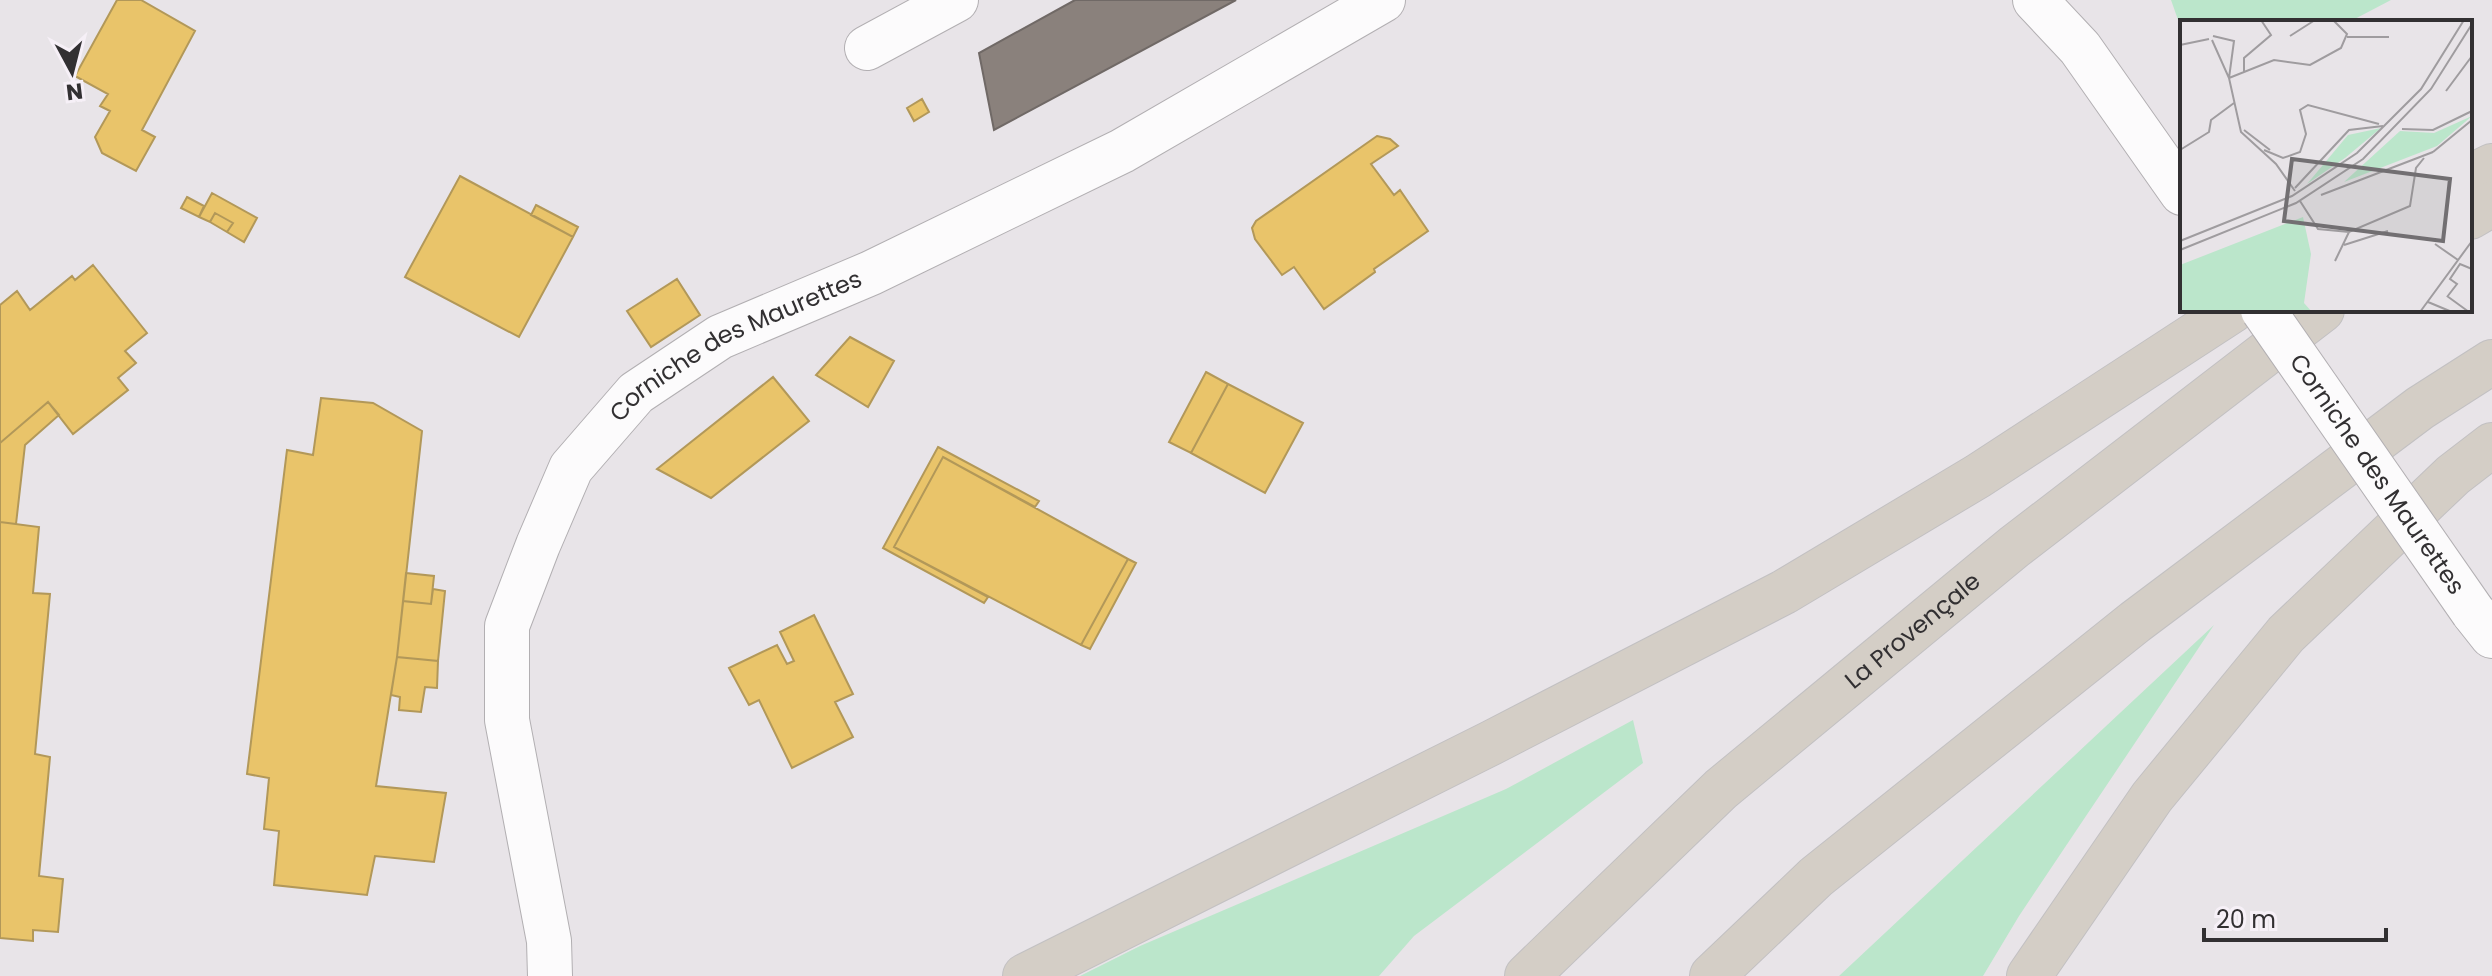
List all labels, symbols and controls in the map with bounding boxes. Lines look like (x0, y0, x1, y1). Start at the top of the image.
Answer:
inset map (2180, 20, 2472, 312)
north arrow (32, 32, 112, 112)
text: N (64, 75, 84, 108)
street label: Corniche des Maurettes (602, 262, 867, 428)
street label: Corniche des Maurettes (2282, 347, 2473, 601)
street label: La Provençale (1838, 565, 1987, 696)
scale bar (2204, 892, 2386, 942)
text: 20 m (2216, 903, 2276, 936)

